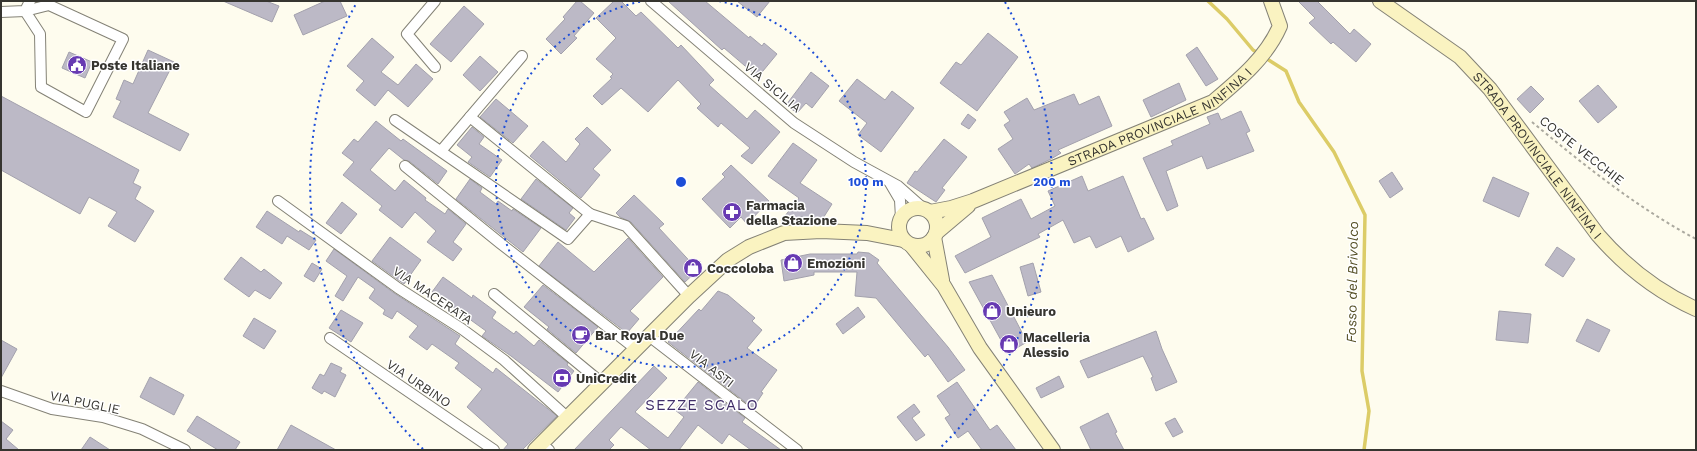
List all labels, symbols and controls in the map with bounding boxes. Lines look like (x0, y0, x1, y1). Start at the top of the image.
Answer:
public building icon: Poste Italiane (66, 54, 88, 76)
place label: Poste Italiane (91, 58, 180, 73)
street label: VIA SICILIA (741, 59, 805, 116)
street label: STRADA PROVINCIALE NINFINA I (1066, 65, 1255, 169)
street label: STRADA PROVINCIALE NINFINA I (1470, 69, 1605, 242)
street label: COSTE VECCHIE (1537, 113, 1627, 188)
centre of rings (674, 175, 688, 189)
text: 100 m (848, 175, 884, 189)
text: 200 m (1033, 175, 1071, 189)
place label: Farmacia della Stazione (746, 198, 837, 228)
pharmacy icon: Farmacia della Stazione (721, 201, 743, 223)
water label: Fosso del Brivolco (1343, 221, 1361, 343)
shop icon: Emozioni (782, 252, 804, 274)
place label: Emozioni (807, 256, 866, 271)
shop icon: Coccoloba (682, 257, 704, 279)
place label: Coccoloba (707, 261, 774, 276)
street label: VIA MACERATA (390, 263, 476, 328)
shop icon: Unieuro (981, 300, 1003, 322)
place label: Unieuro (1006, 304, 1056, 319)
cafe icon: Bar Royal Due (570, 324, 592, 346)
place label: Bar Royal Due (595, 328, 685, 343)
place label: Macelleria Alessio (1023, 330, 1091, 360)
shop icon: Macelleria Alessio (998, 333, 1020, 355)
street label: VIA ASTI (686, 346, 737, 390)
street label: VIA URBINO (384, 356, 454, 410)
bank icon: UniCredit (551, 367, 573, 389)
place label: UniCredit (576, 371, 637, 386)
street label: VIA PUGLIE (48, 388, 121, 417)
district label: SEZZE SCALO (645, 396, 759, 414)

